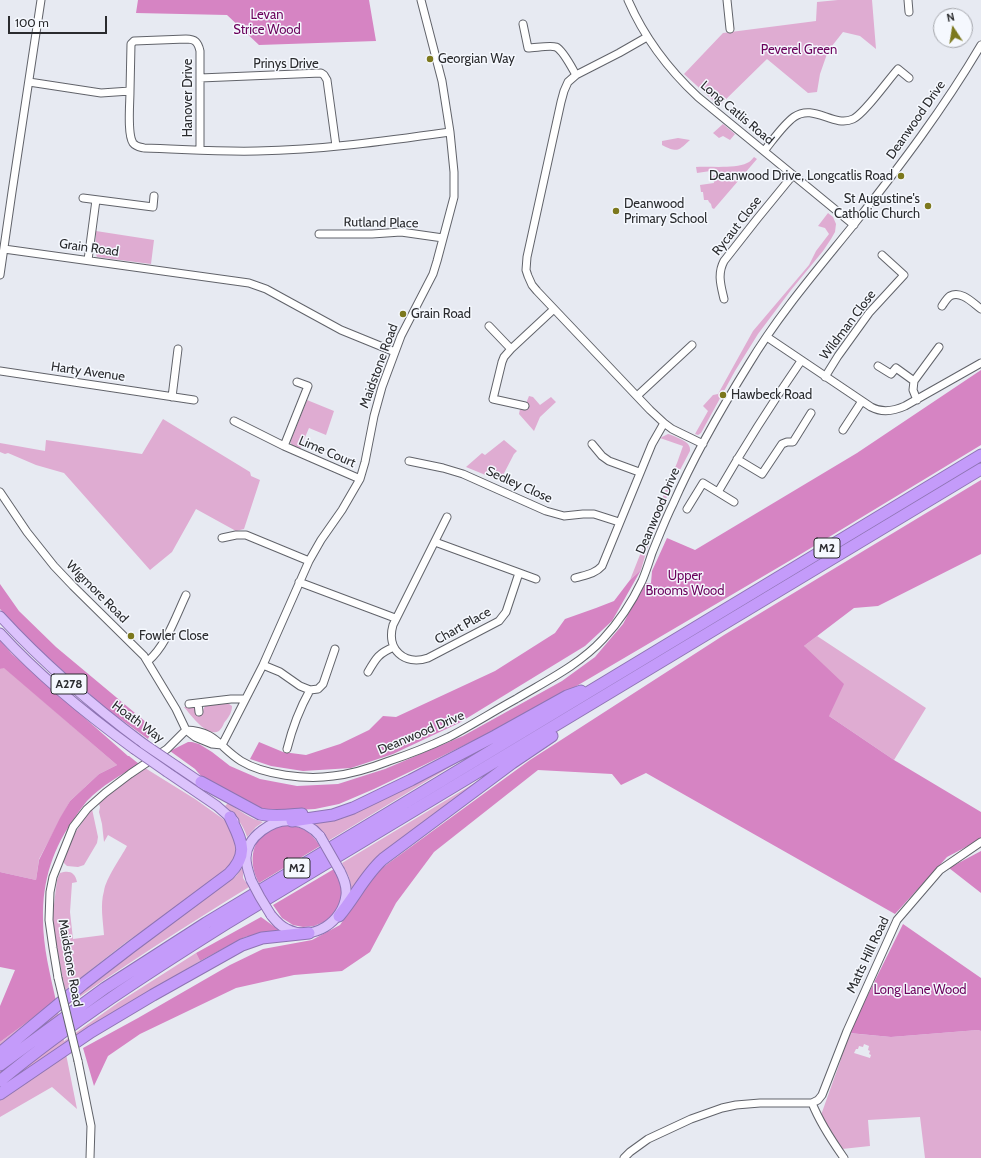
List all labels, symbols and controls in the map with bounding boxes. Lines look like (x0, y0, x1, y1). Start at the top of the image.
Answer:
park label: Levan Strice Wood (233, 7, 301, 38)
scale bar (10, 8, 109, 34)
north arrow (933, 8, 973, 48)
text: N (945, 10, 956, 25)
text: 100 m (15, 15, 49, 30)
park label: Peverel Green (761, 42, 837, 58)
place label: Georgian Way (438, 51, 515, 67)
marker: Georgian Way (425, 54, 435, 64)
street label: Prinys Drive (253, 56, 319, 72)
street label: Hanover Drive (180, 59, 196, 137)
street label: Long Catlis Road (697, 78, 777, 148)
street label: Deanwood Drive (883, 78, 949, 162)
place label: Deanwood Drive, Longcatlis Road (709, 168, 893, 184)
marker: Deanwood Drive, Longcatlis Road (896, 171, 906, 181)
place label: St Augustine's Catholic Church (834, 191, 920, 222)
street label: Rycaut Close (709, 193, 765, 259)
place label: Deanwood Primary School (624, 196, 707, 227)
marker: St Augustine's Catholic Church (923, 201, 933, 211)
marker: Deanwood Primary School (611, 206, 621, 216)
street label: Rutland Place (344, 215, 418, 231)
street label: Grain Road (58, 236, 120, 260)
street label: Wildman Close (817, 287, 879, 363)
place label: Grain Road (411, 306, 471, 322)
marker: Grain Road (398, 309, 408, 319)
street label: Maidstone Road (357, 322, 401, 410)
street label: Harty Avenue (50, 359, 126, 385)
place label: Hawbeck Road (731, 387, 812, 403)
marker: Hawbeck Road (718, 390, 728, 400)
street label: Lime Court (296, 433, 358, 471)
street label: Sedley Close (484, 463, 554, 507)
street label: Deanwood Drive (633, 465, 683, 557)
road number: M2 (814, 538, 840, 558)
street label: Wigmore Road (63, 558, 131, 626)
park label: Upper Brooms Wood (646, 568, 724, 599)
street label: Chart Place (432, 604, 494, 648)
place label: Fowler Close (139, 628, 209, 644)
marker: Fowler Close (126, 631, 136, 641)
road number: A278 (51, 674, 87, 694)
street label: Hoath Way (109, 698, 167, 746)
street label: Deanwood Drive (375, 708, 467, 758)
road number: M2 (284, 858, 310, 878)
street label: Matts Hill Road (843, 914, 893, 996)
street label: Maidstone Road (55, 918, 85, 1008)
park label: Long Lane Wood (873, 982, 967, 998)

